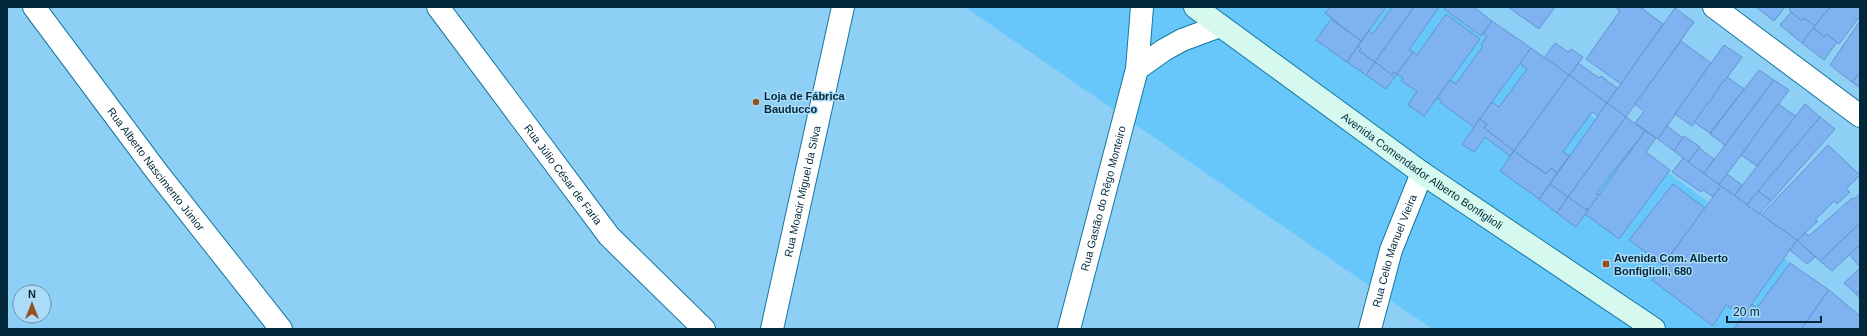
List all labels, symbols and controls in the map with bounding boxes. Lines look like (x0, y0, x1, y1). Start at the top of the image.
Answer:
place label: Loja de Fábrica Bauducco (764, 90, 846, 115)
marker: Loja de Fábrica Bauducco (751, 97, 761, 107)
street label: Rua Alberto Nascimento Júnior (105, 105, 207, 233)
street label: Avenida Comendador Alberto Bonfiglioli (1339, 110, 1505, 231)
street label: Rua Júlio César de Faria (522, 122, 605, 228)
street label: Rua Moacir Miguel da Silva (782, 124, 823, 258)
street label: Rua Gastão do Rêgo Monteiro (1078, 125, 1128, 272)
street label: Rua Celio Manuel Vieira (1370, 192, 1419, 309)
place label: Avenida Com. Alberto Bonfiglioli, 680 (1614, 252, 1728, 277)
marker: Avenida Com. Alberto Bonfiglioli, 680 (1601, 259, 1611, 269)
north arrow (12, 284, 52, 324)
text: N (28, 288, 36, 300)
scale bar (1727, 298, 1821, 324)
text: 20 m (1733, 305, 1760, 319)

